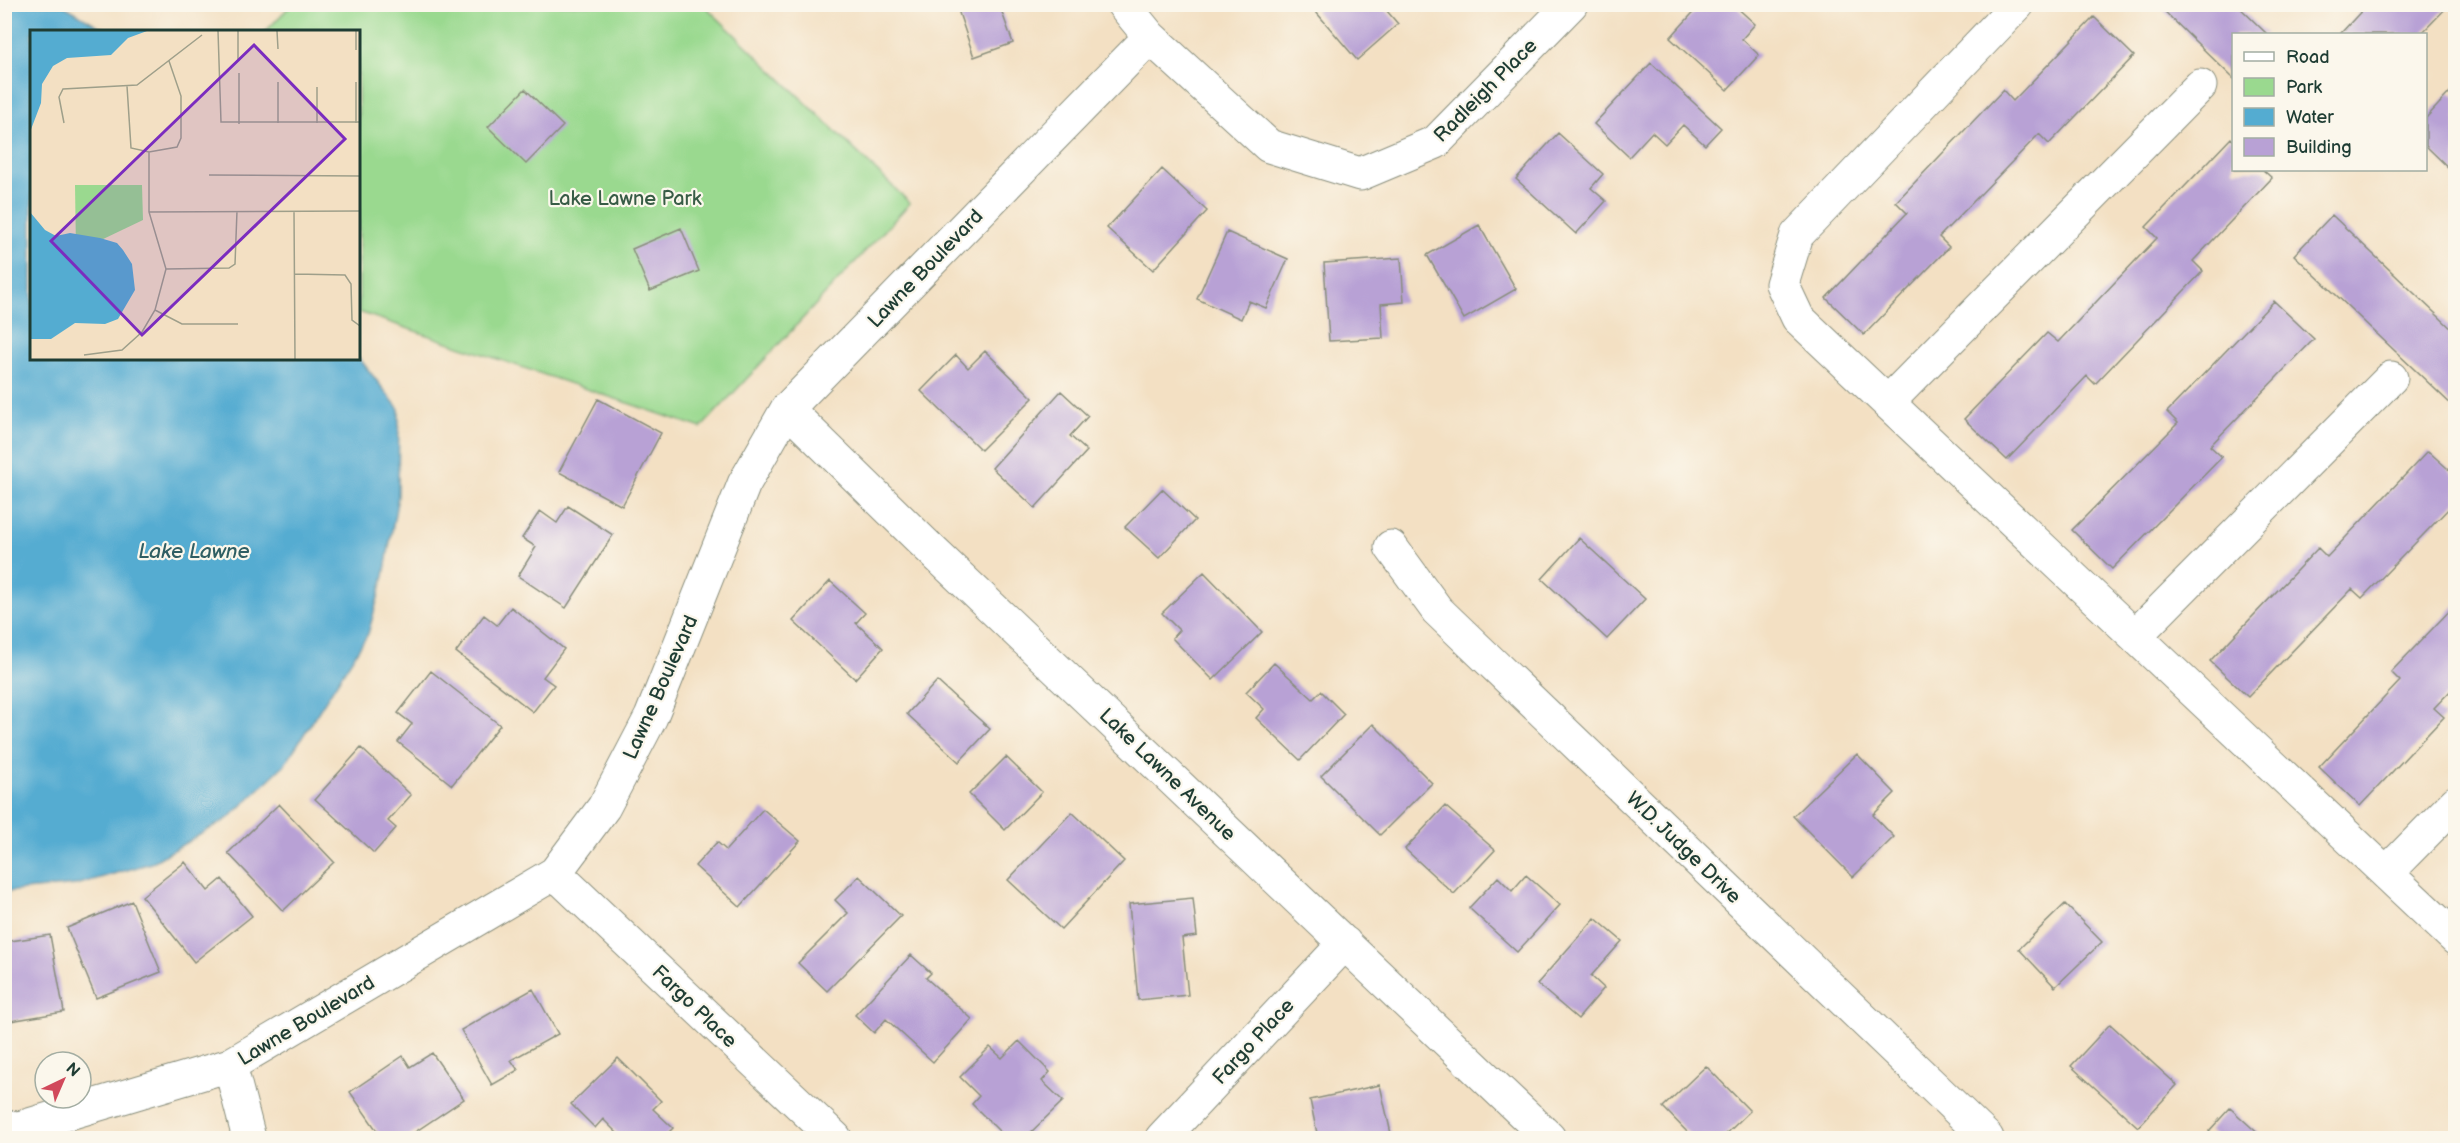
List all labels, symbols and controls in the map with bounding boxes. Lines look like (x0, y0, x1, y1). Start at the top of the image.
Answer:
inset map (30, 30, 360, 360)
legend (2232, 33, 2427, 171)
street label: Radleigh Place (1429, 34, 1543, 147)
text: Road (2286, 47, 2330, 68)
text: Park (2286, 77, 2322, 98)
text: Water (2286, 107, 2334, 128)
text: Building (2286, 137, 2352, 158)
park label: Lake Lawne Park (548, 187, 702, 211)
street label: Lawne Boulevard (863, 205, 988, 333)
water label: Lake Lawne (138, 539, 250, 564)
street label: Lawne Boulevard (618, 612, 703, 763)
street label: Lake Lawne Avenue (1094, 703, 1241, 846)
street label: W.D. Judge Drive (1621, 787, 1746, 909)
street label: Fargo Place (647, 960, 742, 1053)
street label: Lawne Boulevard (234, 971, 379, 1071)
street label: Fargo Place (1208, 994, 1300, 1090)
north arrow (33, 1050, 93, 1110)
text: N (61, 1059, 83, 1081)

